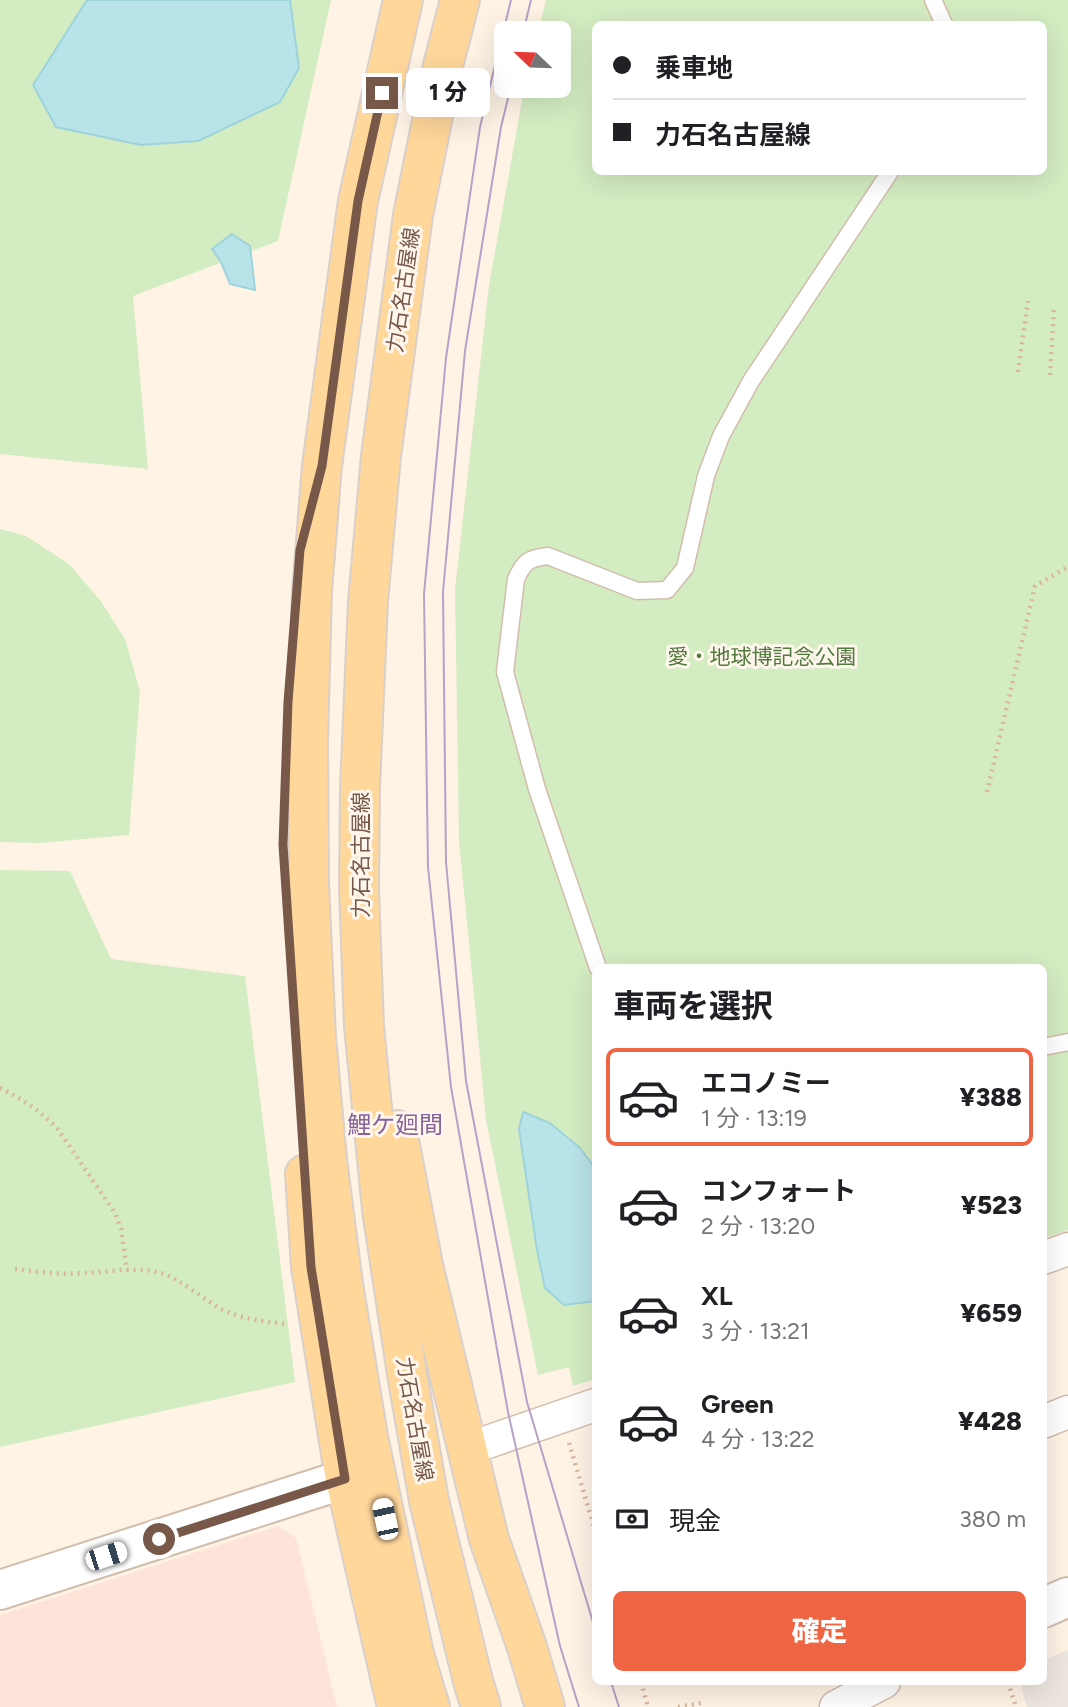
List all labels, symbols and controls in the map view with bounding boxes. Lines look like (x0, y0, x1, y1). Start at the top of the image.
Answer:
north arrow (494, 21, 570, 98)
map controls (494, 21, 571, 98)
text: 乗車地 (655, 52, 733, 84)
callout: 1 分 (406, 68, 490, 118)
route end (366, 77, 398, 109)
text: 1 分 (429, 78, 467, 106)
text: 力石名古屋線 (655, 119, 811, 151)
street label: 力石名古屋線 (382, 226, 424, 354)
park label: 愛・地球博記念公園 (668, 644, 857, 669)
street label: 力石名古屋線 (348, 792, 373, 918)
text: 車両を選択 (613, 987, 773, 1025)
icon: car (617, 1066, 680, 1129)
text: エコノミー (701, 1067, 831, 1099)
text: ¥388 (959, 1081, 1022, 1113)
text: 1 分 · 13:19 (701, 1104, 807, 1132)
district label: 鯉ケ廻間 (347, 1110, 443, 1139)
icon: car (617, 1174, 680, 1237)
text: コンフォート (701, 1175, 856, 1207)
text: ¥523 (961, 1189, 1022, 1221)
text: 2 分 · 13:20 (701, 1212, 815, 1240)
text: XL (701, 1280, 733, 1312)
icon: car (617, 1282, 680, 1345)
text: ¥659 (960, 1297, 1022, 1329)
text: 3 分 · 13:21 (701, 1317, 810, 1345)
street label: 力石名古屋線 (392, 1355, 438, 1483)
text: Green (701, 1388, 774, 1420)
icon: car (617, 1390, 680, 1453)
text: ¥428 (958, 1405, 1022, 1437)
text: 4 分 · 13:22 (701, 1425, 815, 1453)
car (371, 1496, 400, 1542)
icon: cash (613, 1500, 651, 1538)
text: 現金 (669, 1505, 721, 1537)
text: 380 m (959, 1505, 1026, 1533)
route start (143, 1523, 175, 1555)
car (83, 1540, 130, 1572)
button: 確定 (613, 1591, 1026, 1671)

